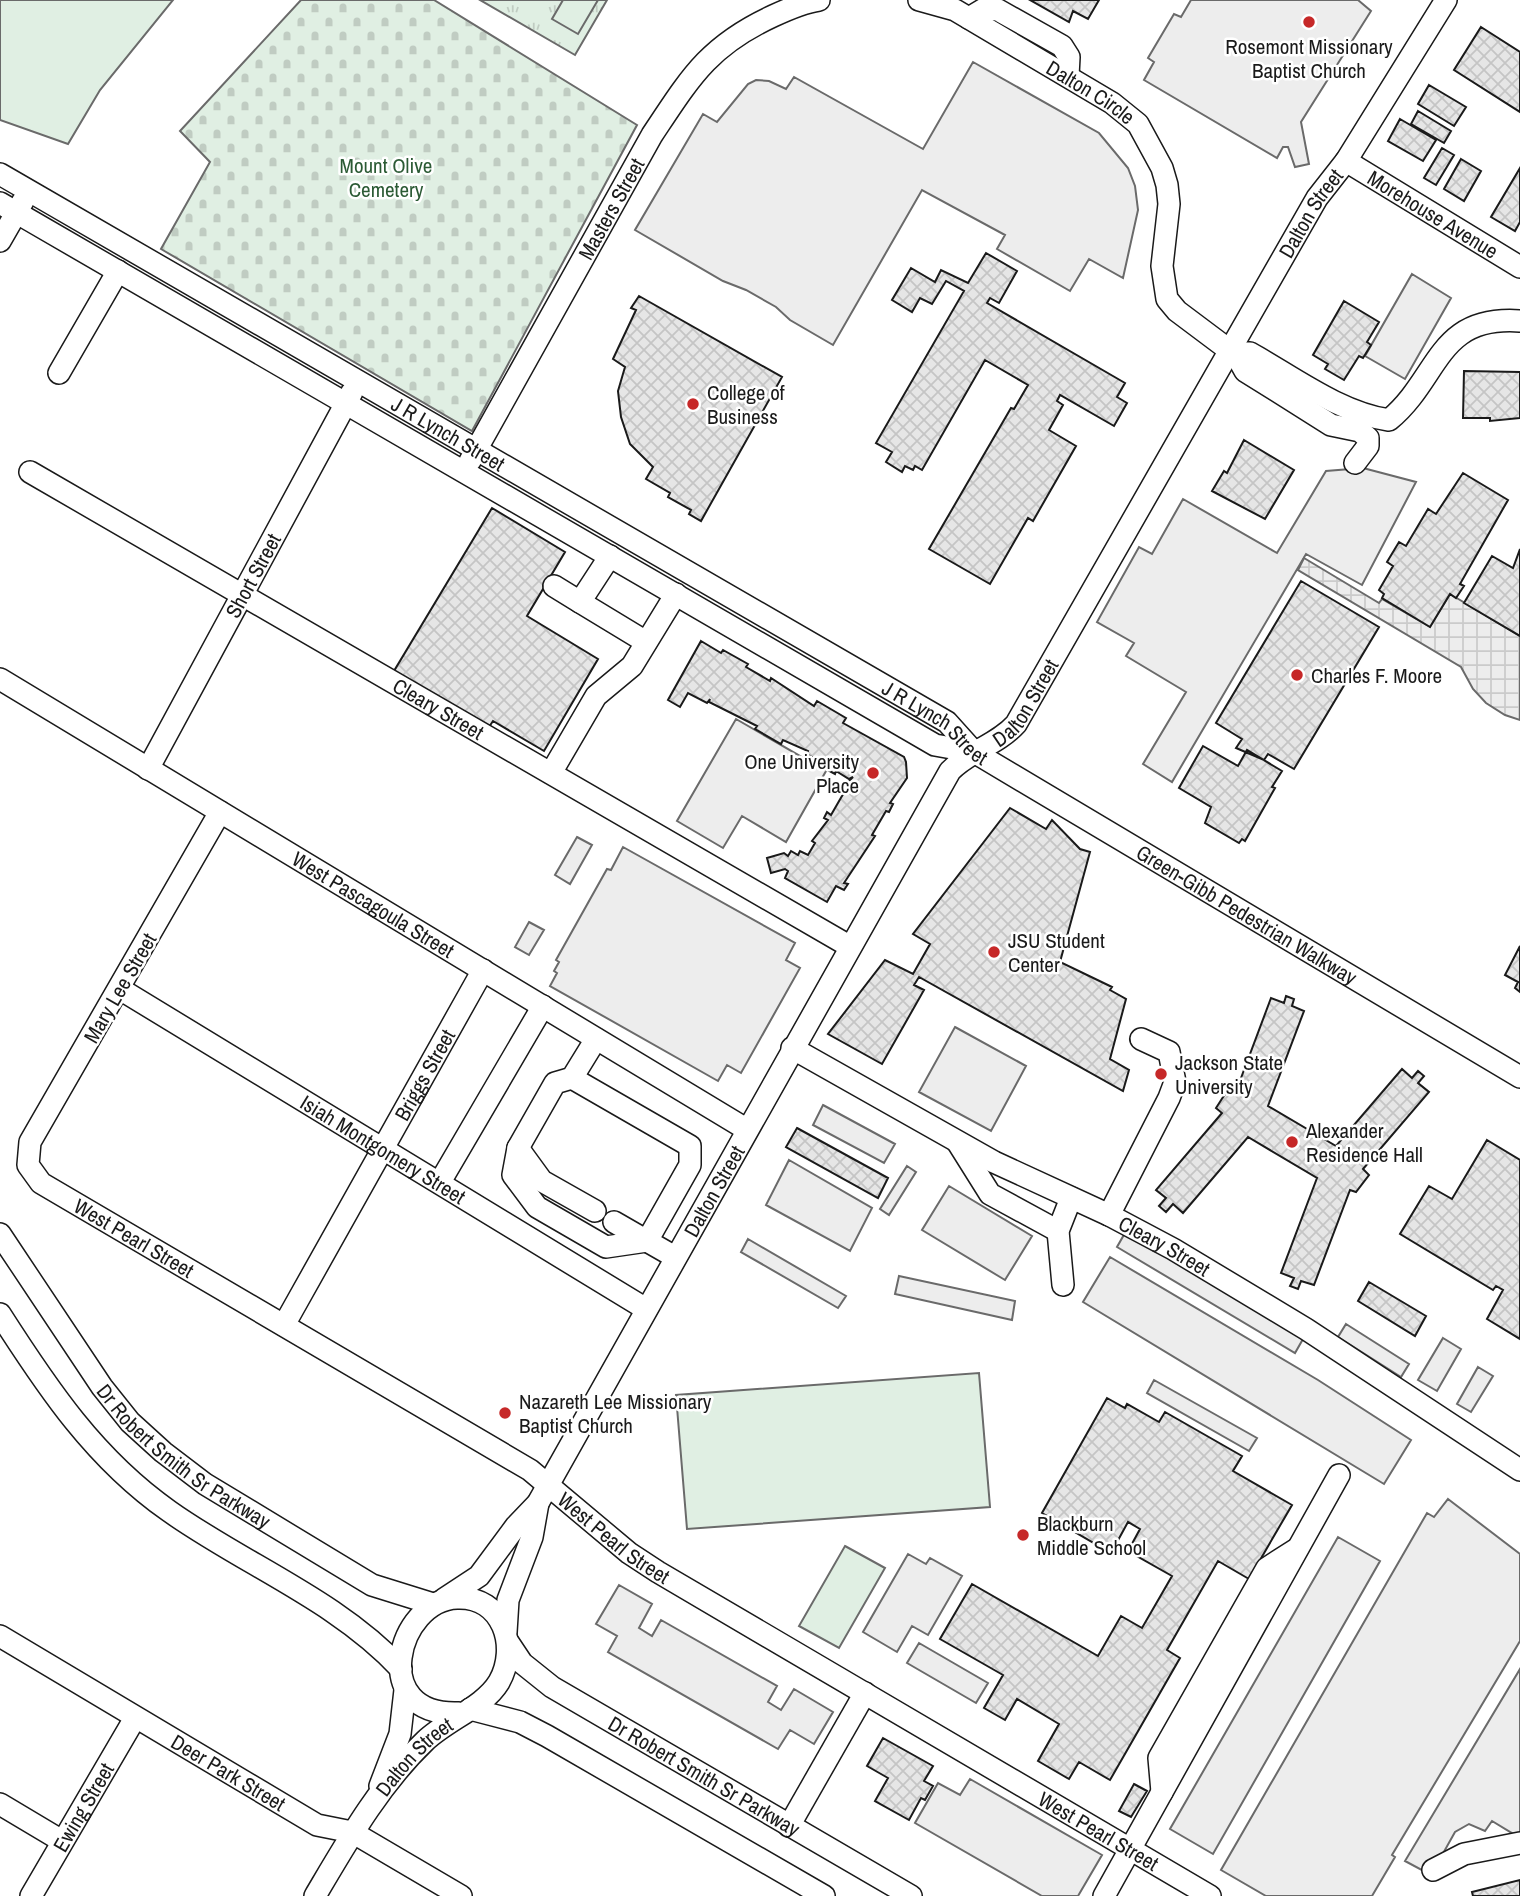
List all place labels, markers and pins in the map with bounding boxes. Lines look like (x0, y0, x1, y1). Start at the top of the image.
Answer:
marker: Rosemont Missionary Baptist Church (1301, 14, 1317, 30)
place label: Rosemont Missionary Baptist Church (1225, 32, 1393, 85)
place label: College of Business (707, 378, 785, 431)
marker: College of Business (685, 396, 701, 412)
place label: Charles F. Moore (1311, 661, 1442, 690)
marker: Charles F. Moore (1289, 667, 1305, 683)
place label: One University Place (744, 747, 859, 800)
marker: One University Place (865, 765, 881, 781)
place label: JSU Student Center (1008, 926, 1105, 979)
marker: JSU Student Center (986, 944, 1002, 960)
place label: Jackson State University (1175, 1048, 1283, 1101)
marker: Jackson State University (1153, 1066, 1169, 1082)
place label: Alexander Residence Hall (1305, 1116, 1423, 1169)
marker: Alexander Residence Hall (1284, 1134, 1300, 1150)
place label: Nazareth Lee Missionary Baptist Church (519, 1387, 712, 1440)
marker: Nazareth Lee Missionary Baptist Church (497, 1405, 513, 1421)
place label: Blackburn Middle School (1037, 1509, 1146, 1562)
marker: Blackburn Middle School (1015, 1527, 1031, 1543)

